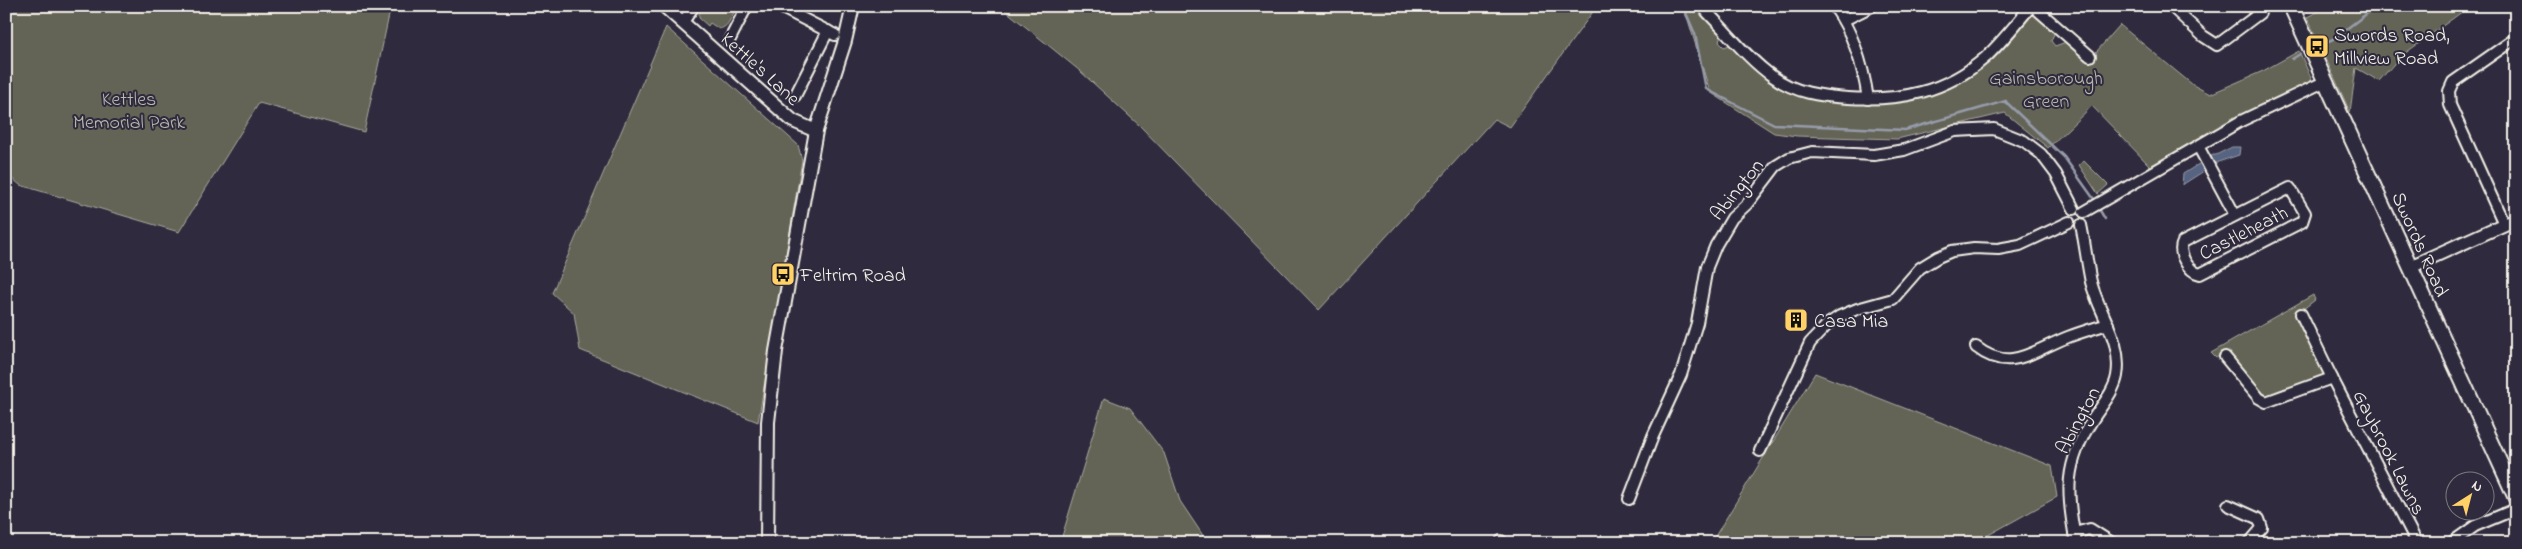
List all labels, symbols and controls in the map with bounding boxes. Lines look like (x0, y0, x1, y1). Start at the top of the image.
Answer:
place label: Swords Road, Millview Road (2334, 22, 2450, 74)
street label: Kettle's Lane (713, 26, 806, 114)
bus stop icon: Swords Road, Millview Road (2304, 33, 2330, 59)
park label: Gainsborough Green (1989, 65, 2103, 117)
park label: Kettles Memorial Park (73, 86, 185, 138)
street label: Abington (1704, 153, 1773, 228)
street label: Swords Road (2383, 188, 2455, 302)
street label: Castleheath (2195, 199, 2294, 269)
bus stop icon: Feltrim Road (770, 261, 796, 287)
place label: Feltrim Road (799, 262, 906, 291)
building icon: Casa Mia (1783, 307, 1809, 333)
place label: Casa Mia (1814, 308, 1888, 337)
street label: Abington (2049, 382, 2110, 460)
street label: Gaybrook Lawns (2344, 386, 2432, 521)
north arrow (2444, 472, 2494, 522)
text: N (2467, 475, 2487, 498)

